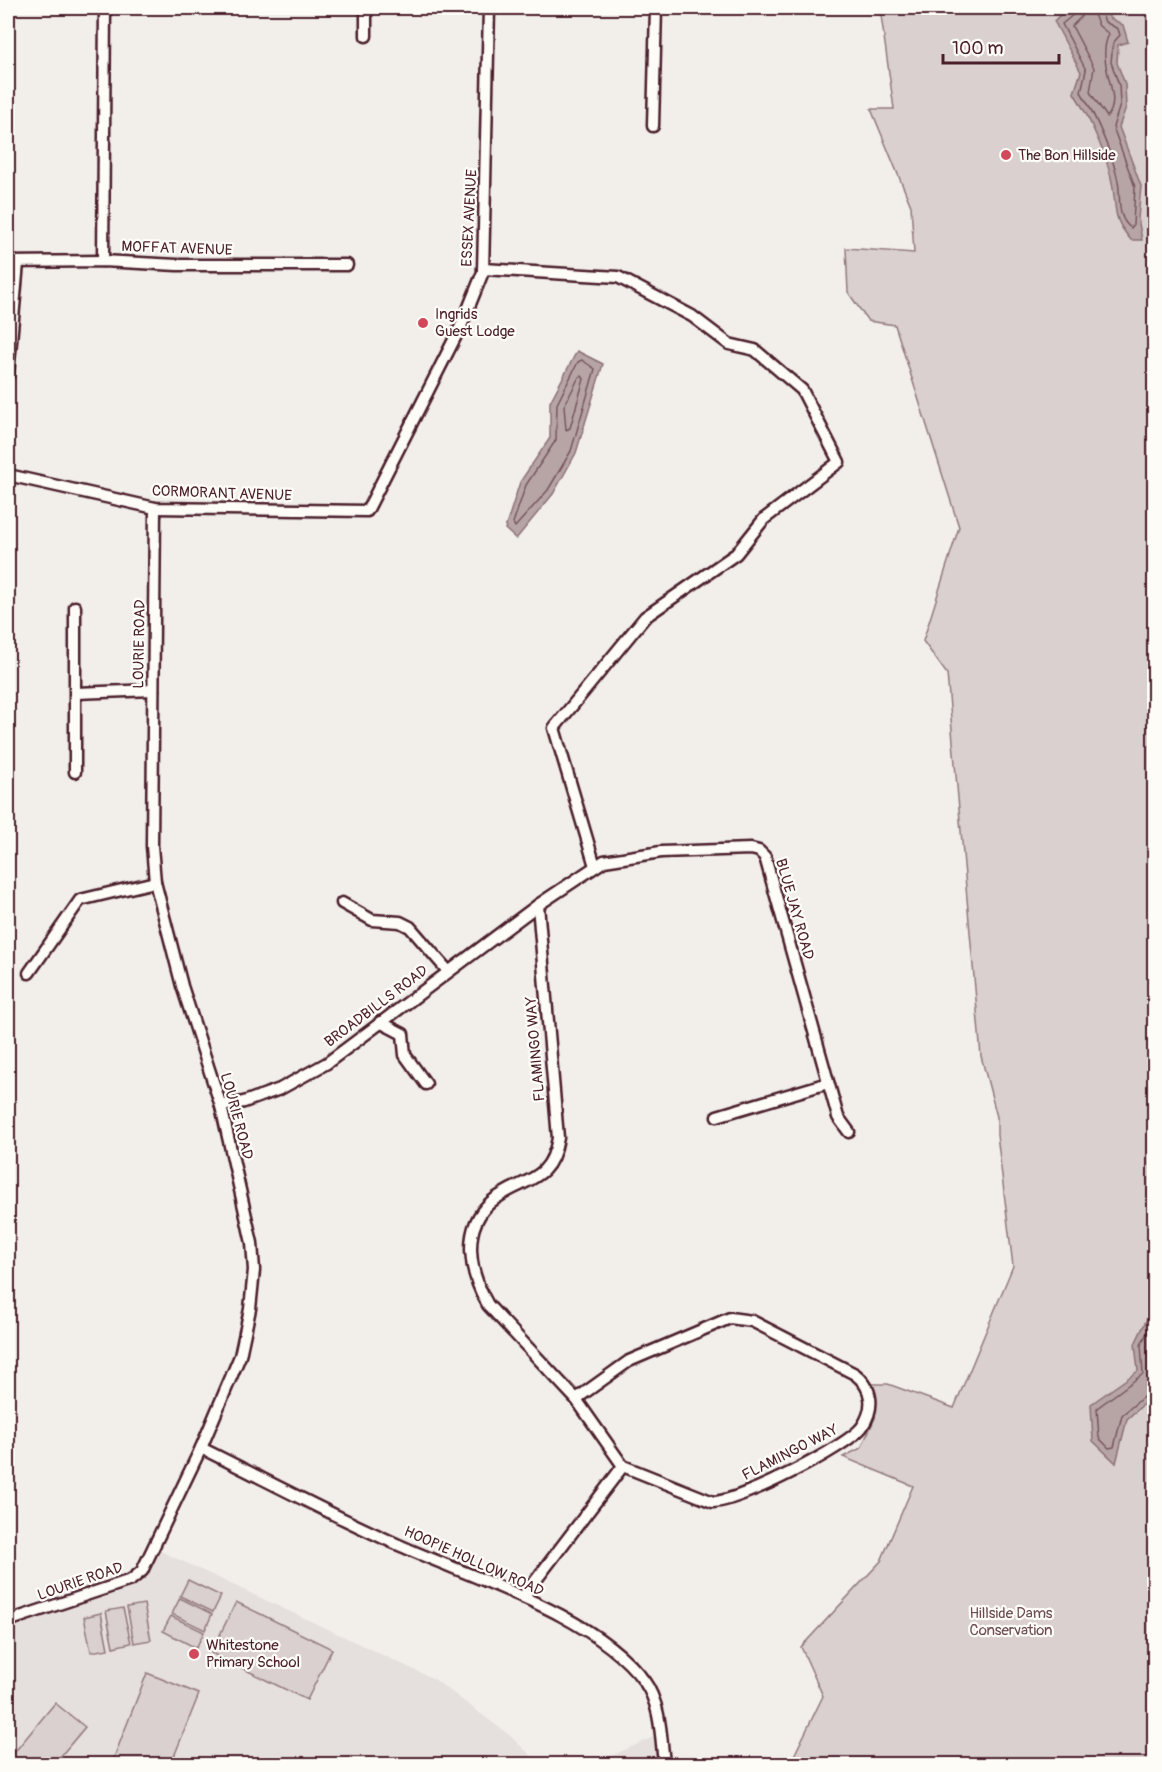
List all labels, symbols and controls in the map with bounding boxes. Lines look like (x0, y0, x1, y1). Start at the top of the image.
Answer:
scale bar (943, 27, 1058, 65)
text: 100 m (952, 37, 1004, 60)
place label: The Bon Hillside (1018, 146, 1116, 165)
marker: The Bon Hillside (999, 148, 1013, 162)
street label: ESSEX AVENUE (457, 169, 482, 267)
street label: MOFFAT AVENUE (121, 237, 233, 260)
place label: Ingrids Guest Lodge (435, 305, 515, 341)
marker: Ingrids Guest Lodge (416, 316, 430, 330)
street label: CORMORANT AVENUE (152, 482, 293, 505)
street label: LOURIE ROAD (129, 599, 150, 689)
street label: BLUE JAY ROAD (771, 856, 818, 962)
street label: BROADBILLS ROAD (321, 961, 432, 1052)
street label: FLAMINGO WAY (521, 995, 550, 1102)
street label: LOURIE ROAD (216, 1071, 257, 1162)
street label: FLAMINGO WAY (739, 1420, 842, 1485)
street label: HOOPIE HOLLOW ROAD (401, 1522, 547, 1601)
street label: LOURIE ROAD (35, 1558, 125, 1605)
park label: Hillside Dams Conservation (969, 1604, 1053, 1640)
place label: Whitestone Primary School (206, 1636, 300, 1672)
marker: Whitestone Primary School (187, 1647, 201, 1661)

